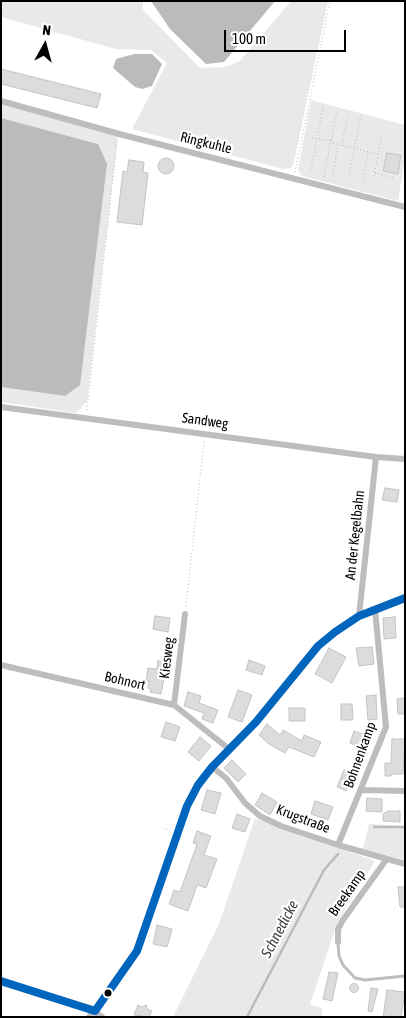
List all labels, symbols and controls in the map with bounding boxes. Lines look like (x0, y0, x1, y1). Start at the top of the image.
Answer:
north arrow (20, 20, 70, 70)
scale bar (226, 20, 348, 52)
text: N (42, 22, 52, 39)
text: 100 m (232, 30, 266, 47)
street label: Ringkuhle (178, 128, 234, 158)
street label: Sandweg (181, 409, 229, 433)
street label: An der Kegelbahn (342, 489, 368, 581)
street label: Kiesweg (156, 636, 178, 680)
street label: Bohnort (103, 668, 147, 694)
street label: Bohnenkamp (340, 720, 380, 790)
street label: Krugstraße (274, 801, 332, 837)
street label: Breekamp (325, 867, 369, 919)
water label: Schnedicke (257, 897, 303, 961)
unlabelled marker (103, 988, 113, 998)

